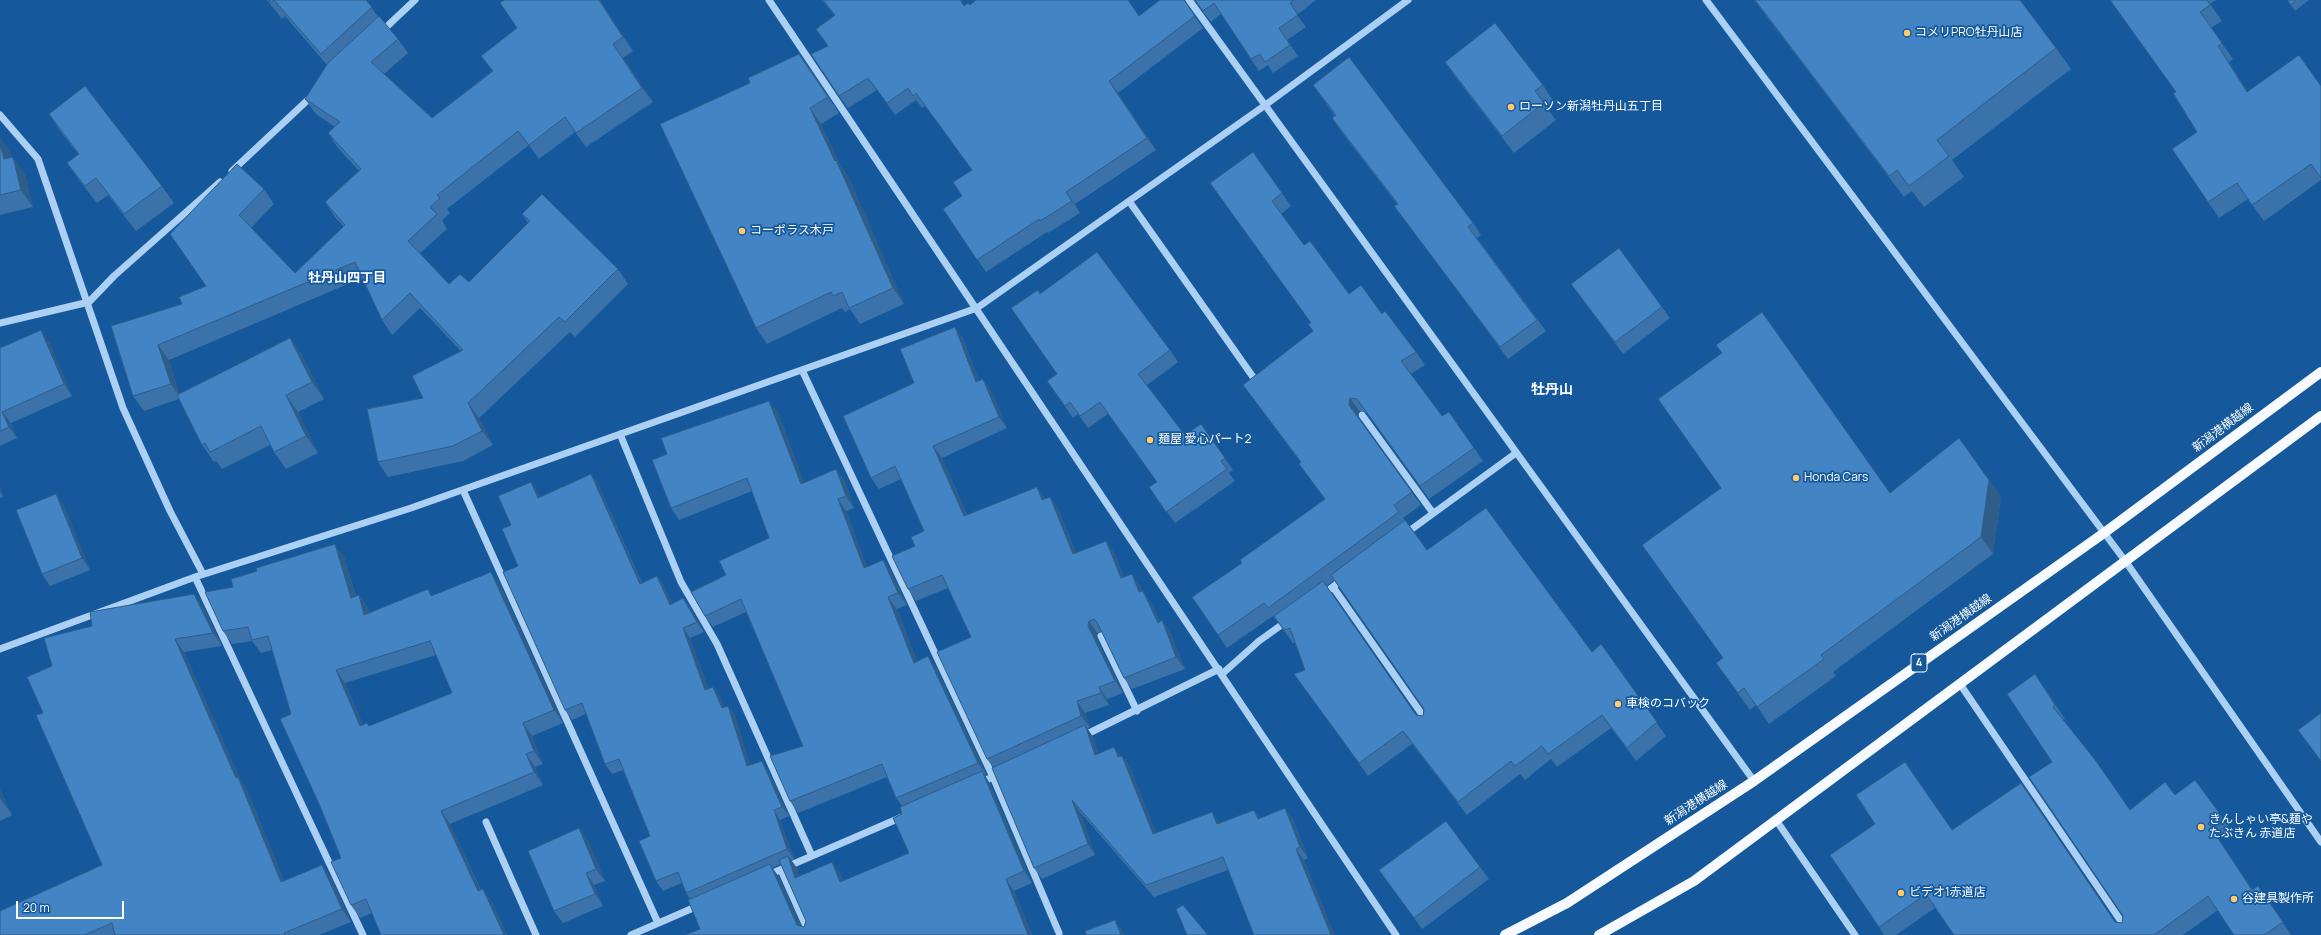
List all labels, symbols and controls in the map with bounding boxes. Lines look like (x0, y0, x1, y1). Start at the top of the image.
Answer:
place label: コメリPRO牡丹山店 (1915, 26, 2022, 40)
marker: コメリPRO牡丹山店 (1902, 28, 1912, 38)
place label: ローソン新潟牡丹山五丁目 (1519, 100, 1663, 114)
marker: ローソン新潟牡丹山五丁目 (1506, 102, 1516, 112)
place label: コーポラス木戸 (750, 224, 834, 238)
marker: コーポラス木戸 (737, 226, 747, 236)
district label: 牡丹山四丁目 (308, 270, 386, 286)
district label: 牡丹山 (1531, 382, 1573, 398)
street label: 新潟港横越線 (2190, 401, 2256, 455)
place label: 麺屋 愛心パート2 (1158, 433, 1251, 447)
marker: 麺屋 愛心パート2 (1145, 435, 1155, 445)
place label: Honda Cars (1804, 471, 1868, 485)
marker: Honda Cars (1791, 473, 1801, 483)
street label: 新潟港横越線 (1927, 591, 1995, 645)
road number: 4 (1911, 654, 1927, 672)
place label: 車検のコバック (1626, 697, 1710, 711)
marker: 車検のコバック (1613, 699, 1623, 709)
street label: 新潟港横越線 (1662, 777, 1730, 829)
place label: きんしゃい亭&麺や たぶきん 赤道店 (2209, 813, 2313, 841)
marker: きんしゃい亭&麺や たぶきん 赤道店 (2196, 822, 2206, 832)
place label: ビデオ1赤道店 (1909, 886, 1986, 900)
marker: ビデオ1赤道店 (1896, 888, 1906, 898)
place label: 谷建具製作所 (2242, 892, 2314, 906)
scale bar (18, 893, 126, 919)
marker: 谷建具製作所 (2229, 894, 2239, 904)
text: 20 m (23, 899, 50, 916)

